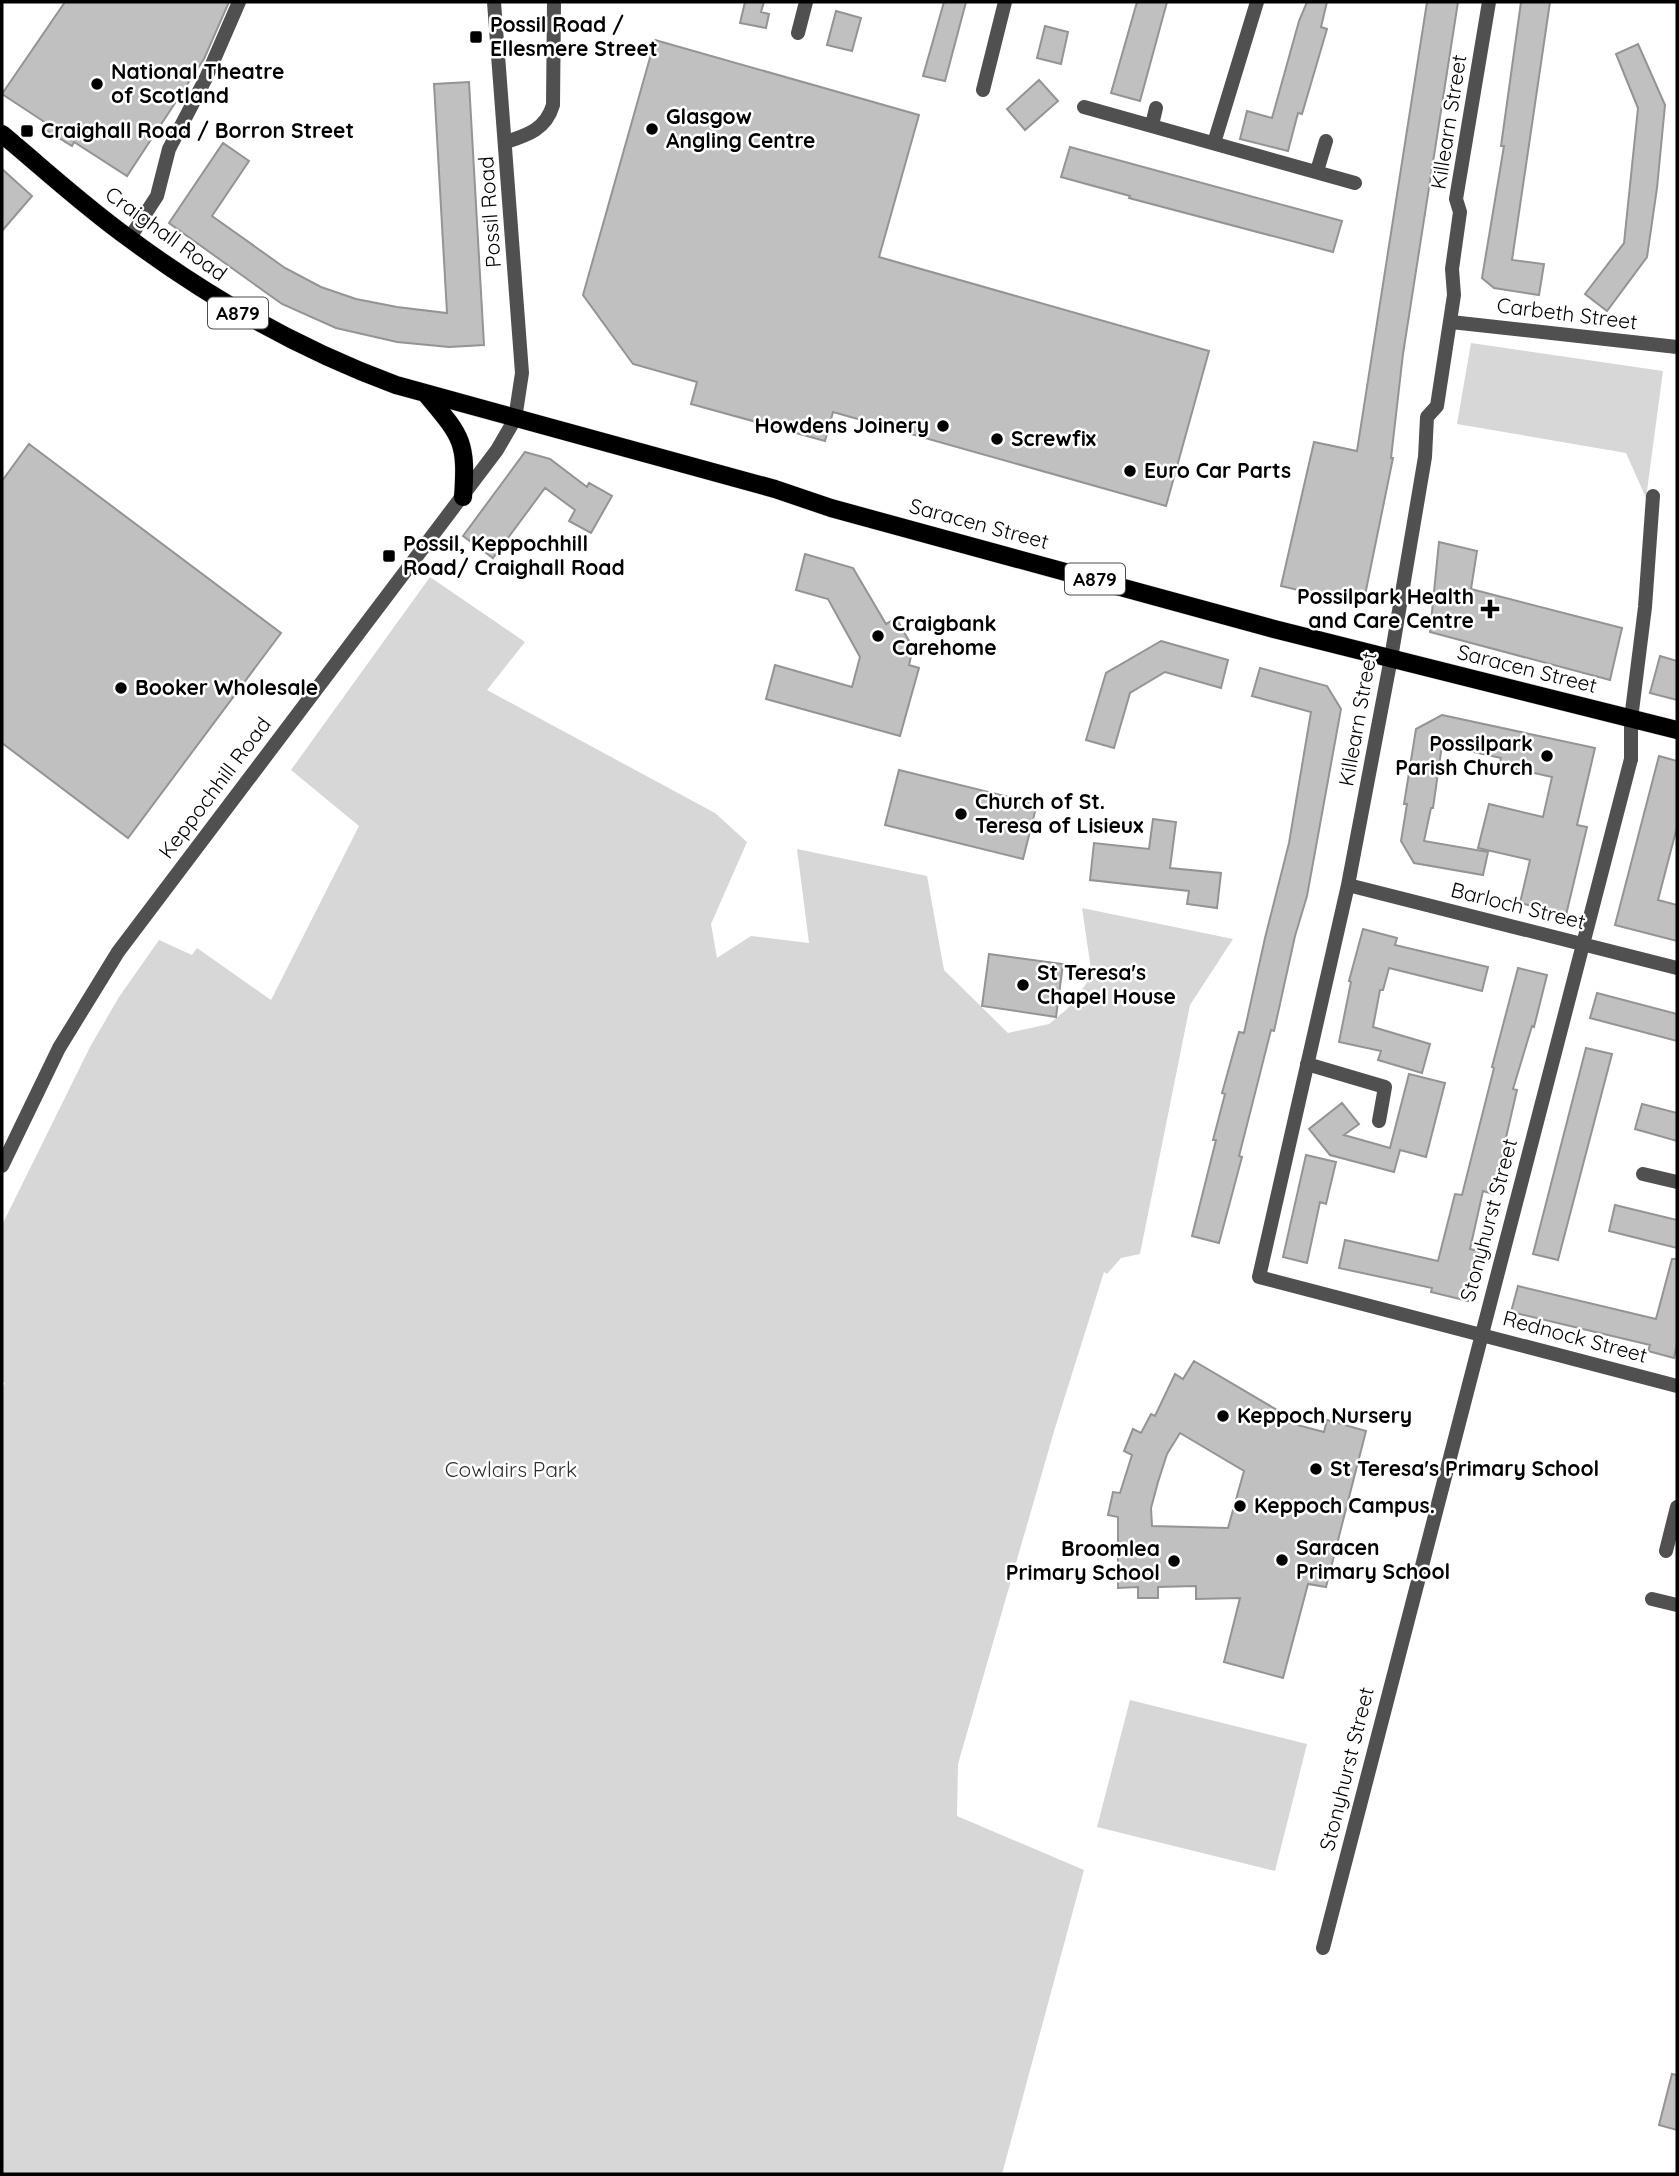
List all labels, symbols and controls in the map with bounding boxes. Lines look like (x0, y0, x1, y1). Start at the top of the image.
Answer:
place label: Possil Road / Ellesmere Street (490, 11, 657, 61)
marker: Possil Road / Ellesmere Street (468, 29, 484, 45)
street label: Killearn Street (1425, 53, 1472, 191)
place label: National Theatre of Scotland (111, 58, 284, 108)
marker: National Theatre of Scotland (89, 76, 105, 92)
place label: Glasgow Angling Centre (666, 103, 815, 153)
place label: Craighall Road / Borron Street (41, 117, 354, 143)
marker: Glasgow Angling Centre (644, 121, 660, 137)
marker: Craighall Road / Borron Street (19, 123, 35, 139)
street label: Possil Road (472, 155, 506, 269)
street label: Craighall Road (101, 180, 232, 286)
street label: Carbeth Street (1495, 291, 1639, 335)
road number: A879 (208, 298, 268, 328)
place label: Howdens Joinery (755, 412, 929, 438)
marker: Howdens Joinery (935, 418, 951, 434)
place label: Screwfix (1011, 425, 1096, 451)
marker: Screwfix (989, 431, 1005, 447)
place label: Euro Car Parts (1144, 457, 1291, 483)
marker: Euro Car Parts (1122, 463, 1138, 479)
street label: Saracen Street (907, 492, 1052, 554)
place label: Possil, Keppochhill Road/ Craighall Road (403, 530, 625, 580)
marker: Possil, Keppochhill Road/ Craighall Road (381, 548, 397, 564)
road number: A879 (1065, 564, 1125, 594)
place label: Possilpark Health and Care Centre (1297, 583, 1474, 633)
marker: Possilpark Health and Care Centre (1480, 599, 1500, 619)
place label: Craigbank Carehome (892, 610, 997, 660)
marker: Craigbank Carehome (870, 628, 886, 644)
street label: Saracen Street (1455, 638, 1600, 698)
street label: Killearn Street (1332, 650, 1382, 788)
place label: Booker Wholesale (135, 674, 318, 700)
marker: Booker Wholesale (113, 680, 129, 696)
street label: Keppochhill Road (153, 712, 276, 863)
place label: Possilpark Parish Church (1395, 730, 1533, 780)
marker: Possilpark Parish Church (1539, 748, 1555, 764)
place label: Church of St. Teresa of Lisieux (975, 788, 1143, 838)
marker: Church of St. Teresa of Lisieux (953, 806, 969, 822)
street label: Barloch Street (1448, 876, 1588, 934)
place label: St Teresa's Chapel House (1037, 959, 1176, 1009)
marker: St Teresa's Chapel House (1015, 977, 1031, 993)
street label: Stonyhurst Street (1454, 1135, 1522, 1304)
street label: Rednock Street (1500, 1304, 1650, 1368)
place label: Keppoch Nursery (1237, 1402, 1412, 1428)
marker: Keppoch Nursery (1215, 1408, 1231, 1424)
place label: St Teresa's Primary School (1330, 1455, 1599, 1481)
park label: Cowlairs Park (445, 1456, 577, 1482)
marker: St Teresa's Primary School (1308, 1461, 1324, 1477)
place label: Keppoch Campus. (1254, 1492, 1435, 1518)
marker: Keppoch Campus. (1232, 1498, 1248, 1514)
place label: Saracen Primary School (1296, 1534, 1450, 1584)
place label: Broomlea Primary School (1006, 1535, 1160, 1585)
marker: Saracen Primary School (1274, 1552, 1290, 1568)
marker: Broomlea Primary School (1166, 1553, 1182, 1569)
street label: Stonyhurst Street (1313, 1684, 1379, 1853)

